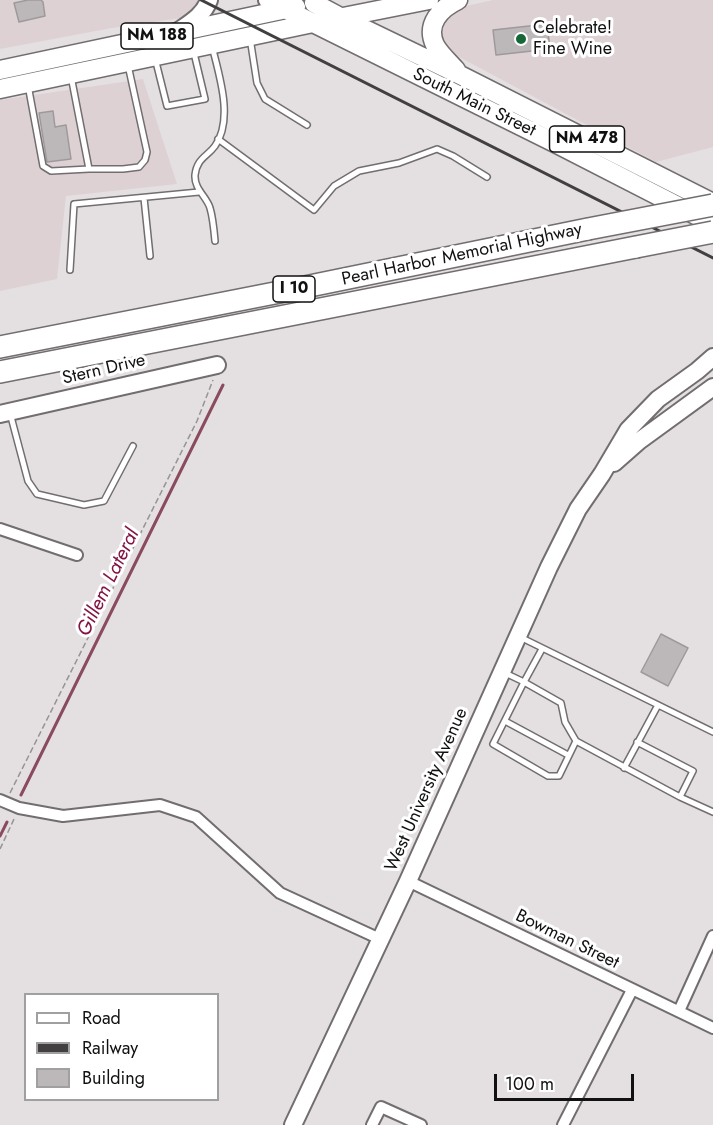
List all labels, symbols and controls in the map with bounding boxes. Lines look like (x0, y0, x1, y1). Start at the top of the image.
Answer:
place label: Celebrate! Fine Wine (533, 18, 612, 60)
road number: NM 188 (121, 23, 193, 49)
marker: Celebrate! Fine Wine (514, 32, 528, 46)
street label: South Main Street (409, 64, 539, 142)
road number: NM 478 (550, 126, 624, 152)
street label: Pearl Harbor Memorial Highway (340, 219, 584, 291)
road number: I 10 (273, 276, 315, 302)
street label: Stern Drive (60, 350, 148, 390)
water label: Gillem Lateral (73, 525, 145, 641)
street label: West University Avenue (381, 705, 473, 875)
street label: Bowman Street (512, 906, 622, 974)
legend (24, 993, 219, 1101)
text: Road (82, 1005, 121, 1031)
text: Railway (82, 1035, 138, 1061)
scale bar (497, 1062, 636, 1100)
text: Building (82, 1065, 145, 1091)
text: 100 m (505, 1071, 554, 1097)

